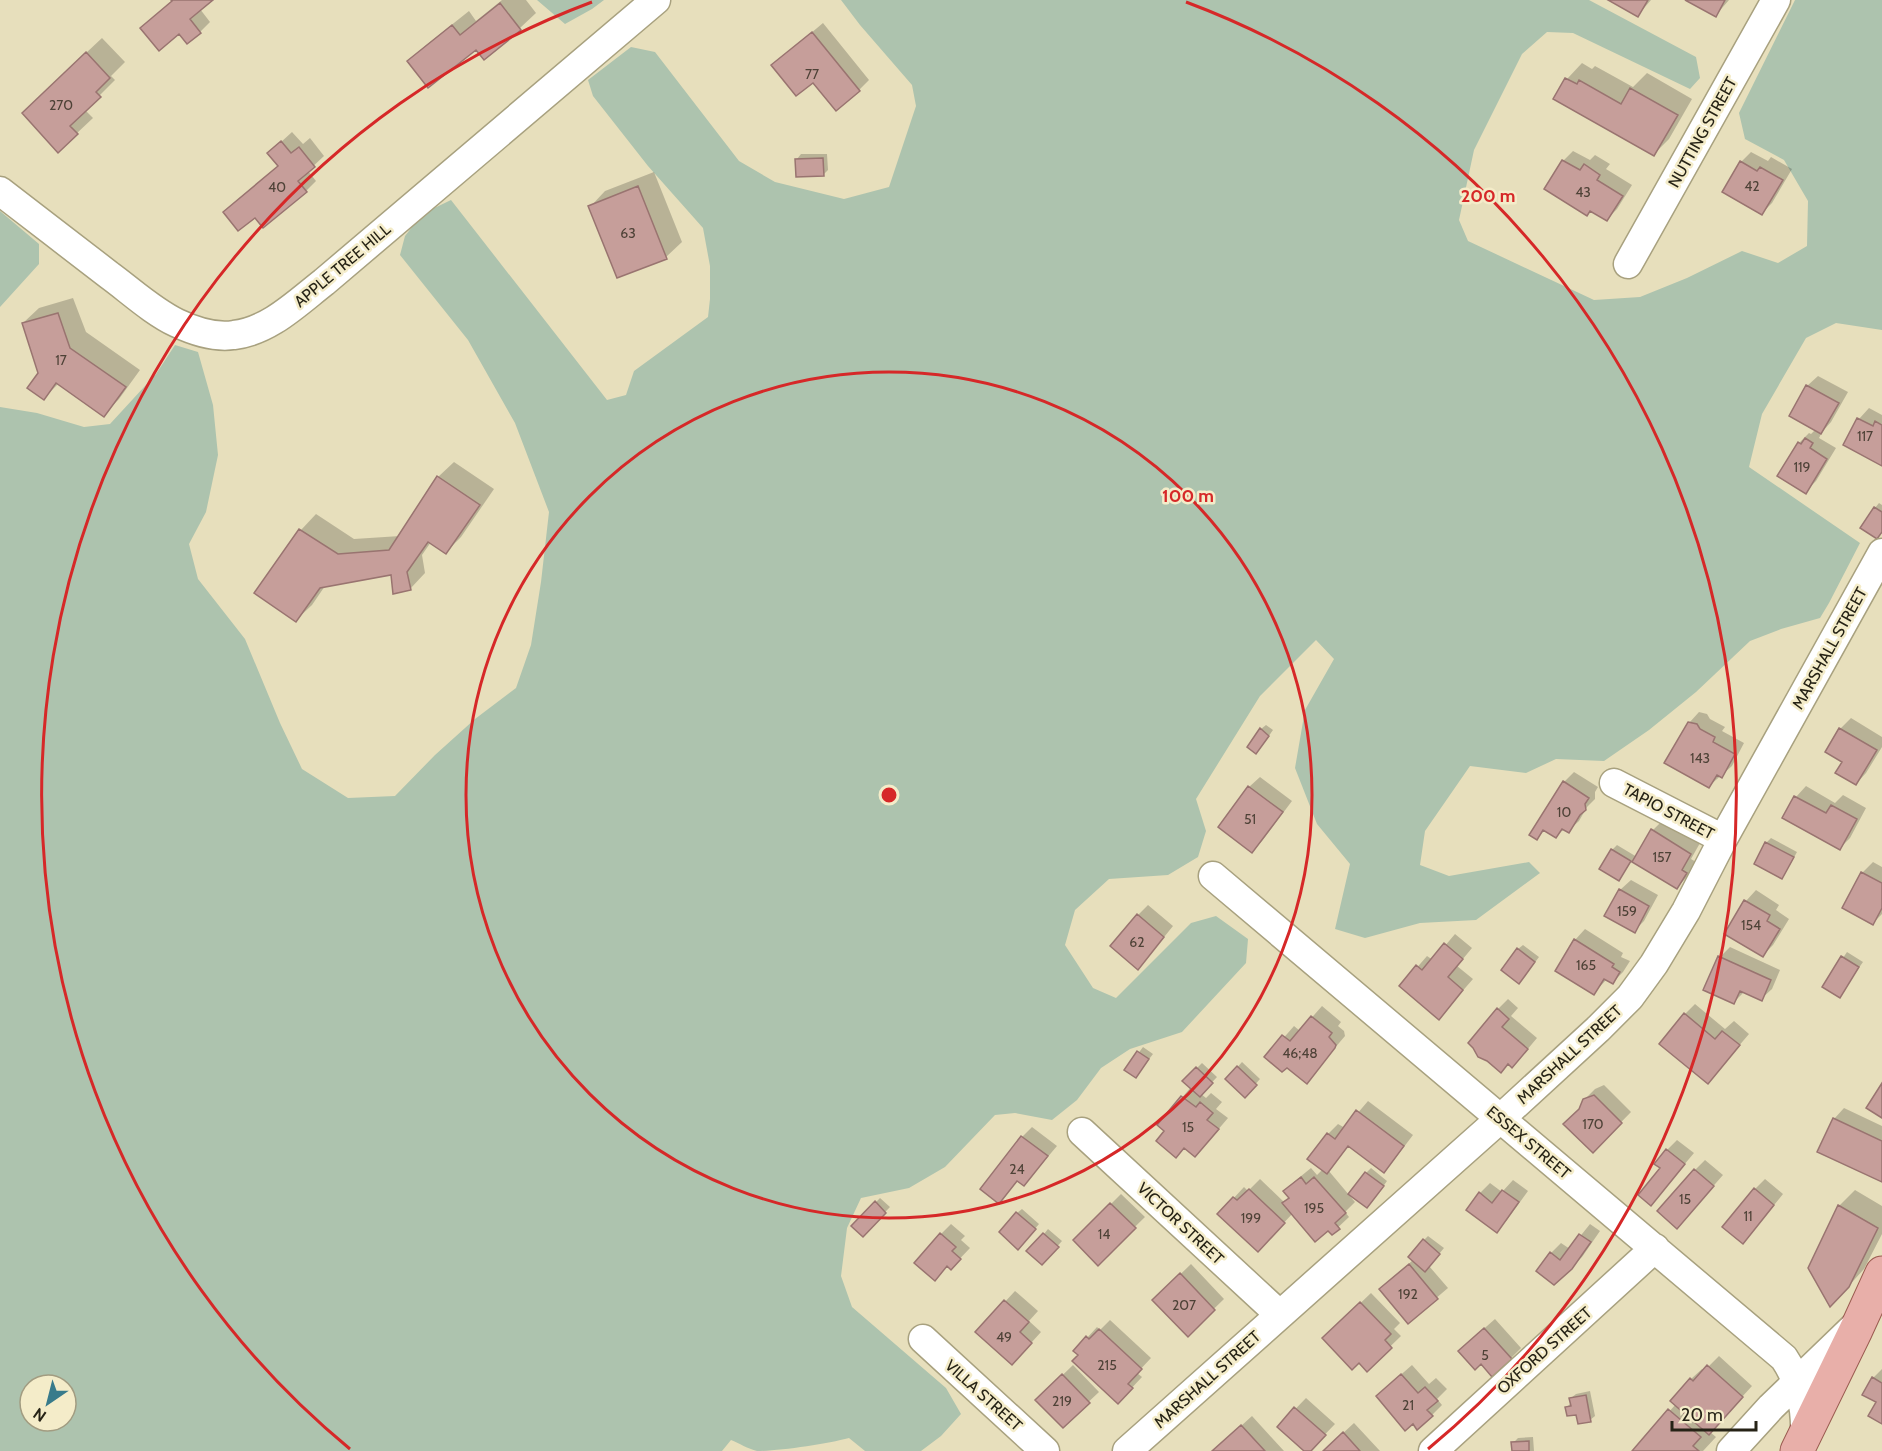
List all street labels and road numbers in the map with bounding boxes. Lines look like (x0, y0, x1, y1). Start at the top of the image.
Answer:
street label: NUTTING STREET (1664, 73, 1741, 191)
street label: APPLE TREE HILL (290, 220, 394, 311)
street label: MARSHALL STREET (1788, 584, 1871, 712)
street label: TAPIO STREET (1620, 779, 1718, 844)
street label: MARSHALL STREET (1513, 1001, 1626, 1108)
street label: ESSEX STREET (1483, 1102, 1575, 1183)
street label: VICTOR STREET (1134, 1179, 1228, 1269)
street label: OXFORD STREET (1493, 1303, 1596, 1398)
street label: MARSHALL STREET (1150, 1326, 1265, 1432)
street label: VILLA STREET (941, 1356, 1026, 1435)

